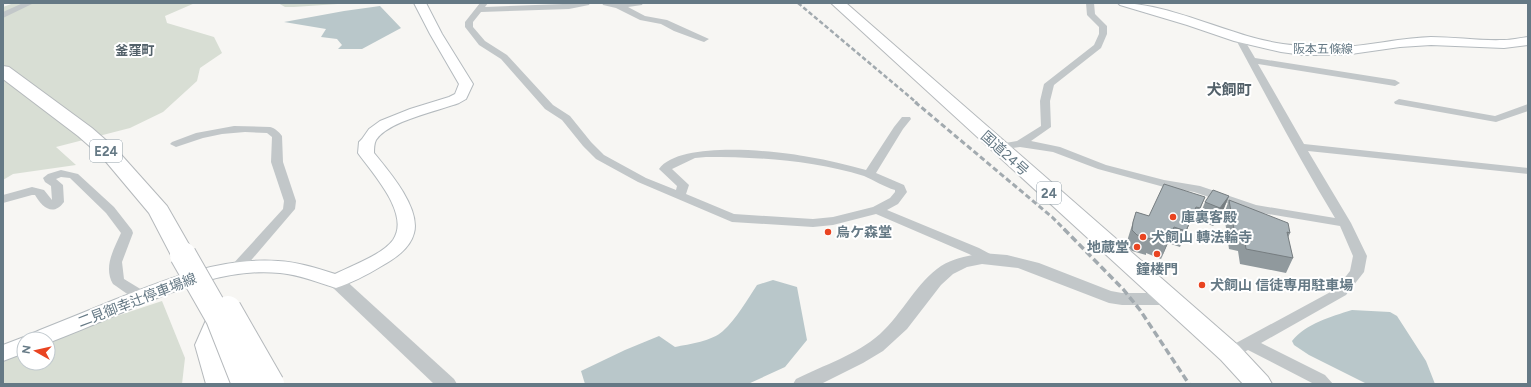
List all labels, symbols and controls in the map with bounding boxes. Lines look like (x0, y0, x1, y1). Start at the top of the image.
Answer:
street label: 阪本五條線 (1293, 42, 1353, 56)
district label: 釜窪町 (115, 43, 155, 58)
district label: 犬飼町 (1206, 81, 1252, 99)
street label: 国道24号 (977, 127, 1032, 179)
road number: E24 (90, 140, 122, 162)
road number: 24 (1037, 182, 1061, 204)
place label: 庫裏客殿 (1181, 209, 1237, 226)
marker: 庫裏客殿 (1168, 212, 1178, 222)
place label: 烏ケ森堂 (836, 224, 892, 241)
marker: 烏ケ森堂 (823, 227, 833, 237)
place label: 犬飼山 轉法輪寺 (1151, 229, 1252, 246)
marker: 犬飼山 轉法輪寺 (1138, 232, 1148, 242)
place label: 地蔵堂 (1087, 239, 1129, 256)
marker: 地蔵堂 (1132, 242, 1142, 252)
marker: 鐘楼門 (1152, 249, 1162, 259)
place label: 鐘楼門 (1136, 261, 1178, 278)
street label: 二見御幸辻停車場線 (75, 270, 199, 331)
place label: 犬飼山 信徒専用駐車場 (1210, 277, 1353, 294)
marker: 犬飼山 信徒専用駐車場 (1197, 280, 1207, 290)
north arrow (16, 331, 56, 371)
text: N (20, 345, 34, 355)

